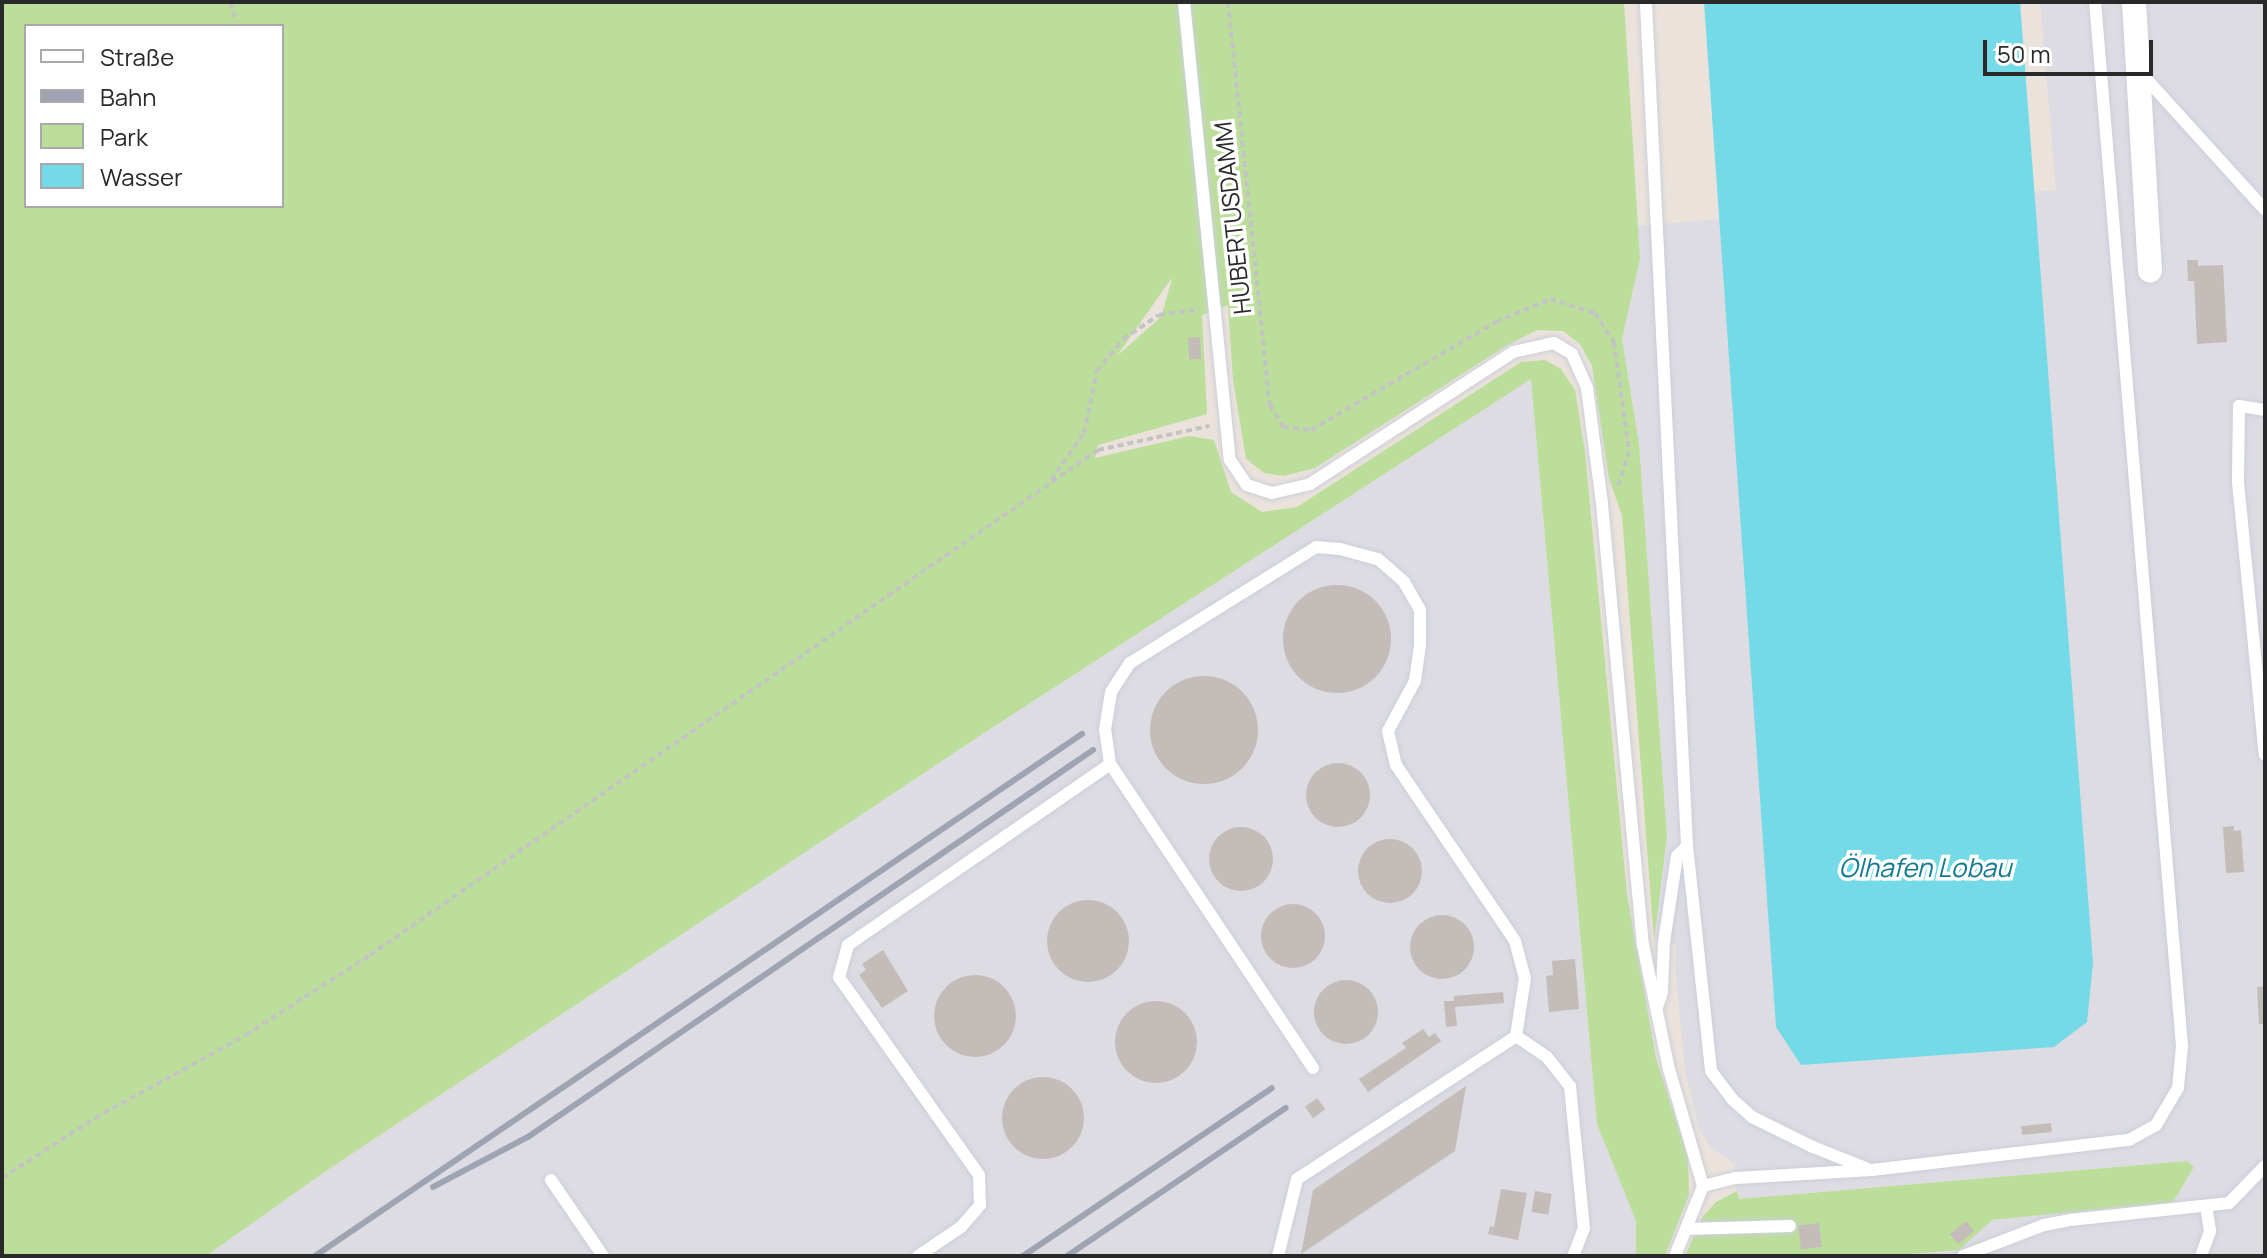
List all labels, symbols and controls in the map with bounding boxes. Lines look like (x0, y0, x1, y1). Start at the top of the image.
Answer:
legend (24, 24, 284, 208)
scale bar (1987, 24, 2157, 74)
text: 50 m (1997, 37, 2051, 70)
text: Straße (100, 40, 174, 73)
text: Bahn (100, 80, 157, 113)
text: Park (100, 120, 148, 153)
street label: HUBERTUSDAMM (1208, 120, 1256, 316)
text: Wasser (100, 160, 183, 193)
water label: Ölhafen Lobau (1839, 852, 2011, 884)

